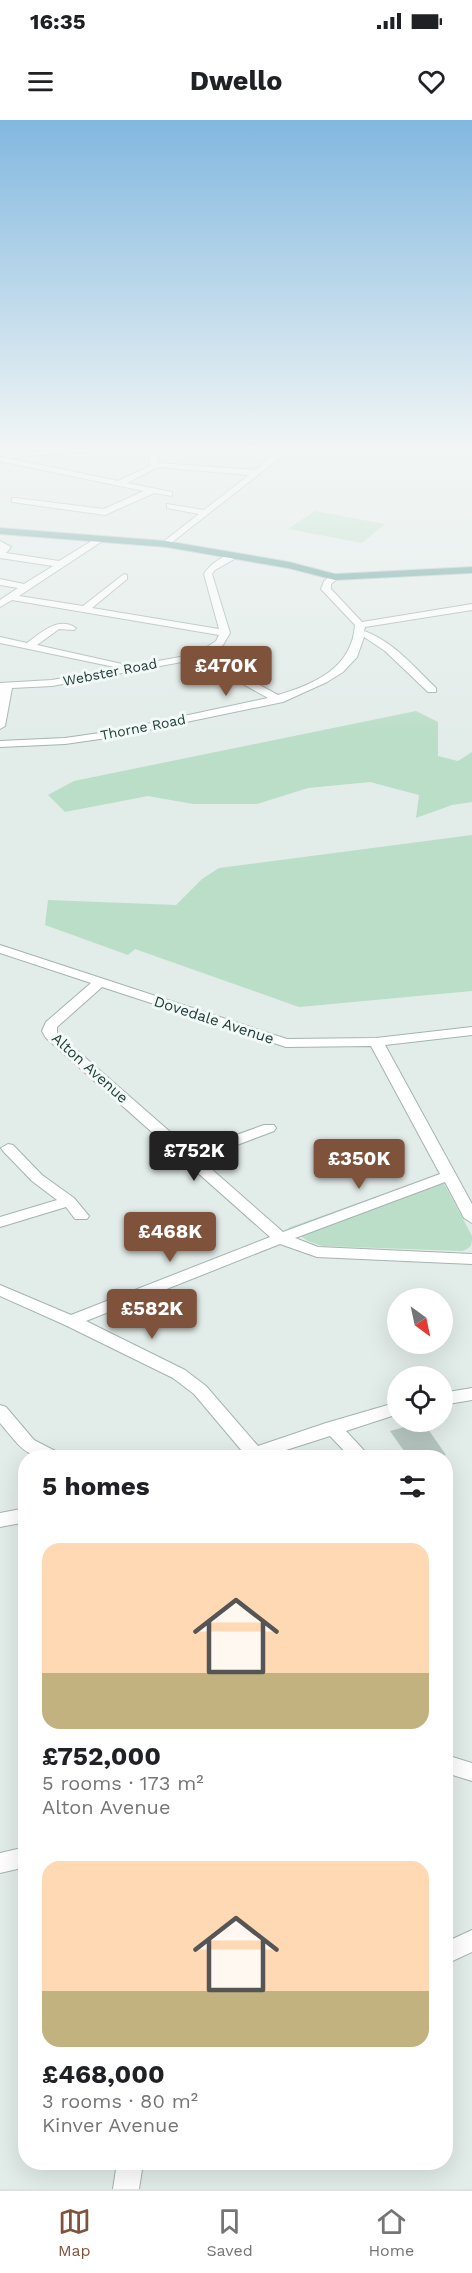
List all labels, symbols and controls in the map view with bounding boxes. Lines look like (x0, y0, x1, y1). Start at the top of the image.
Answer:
text: 16:35 (30, 9, 86, 34)
icon: menu (24, 65, 57, 98)
text: Dwello (190, 65, 282, 97)
icon: heart (415, 65, 448, 98)
pin: £470K (184, 646, 268, 697)
text: £470K (195, 653, 257, 677)
street label: Webster Road (62, 655, 158, 689)
street label: Thorne Road (99, 711, 187, 743)
street label: Dovedale Avenue (152, 992, 276, 1048)
street label: Alton Avenue (48, 1029, 132, 1107)
pin: £752K (152, 1131, 236, 1182)
text: £752K (163, 1138, 225, 1162)
pin: £350K (317, 1139, 401, 1190)
text: £350K (328, 1146, 390, 1170)
pin: £468K (128, 1212, 212, 1263)
text: £468K (138, 1219, 202, 1243)
north arrow (387, 1288, 453, 1354)
map controls (387, 1288, 453, 1432)
pin: £582K (110, 1289, 194, 1340)
text: £582K (121, 1296, 183, 1320)
button: locate (387, 1366, 453, 1432)
icon: filters (396, 1470, 429, 1503)
text: 5 homes (42, 1471, 150, 1501)
icon: home (182, 1582, 290, 1690)
text: £752,000 (42, 1741, 161, 1771)
text: 5 rooms · 173 m² (42, 1771, 204, 1795)
text: Alton Avenue (42, 1795, 170, 1819)
icon: home (182, 1900, 290, 2008)
text: £468,000 (42, 2059, 165, 2089)
text: 3 rooms · 80 m² (42, 2089, 198, 2113)
text: Kinver Avenue (42, 2113, 179, 2137)
tab: Map (58, 2205, 91, 2260)
tab: Saved (206, 2205, 253, 2260)
tab: Home (368, 2205, 414, 2260)

